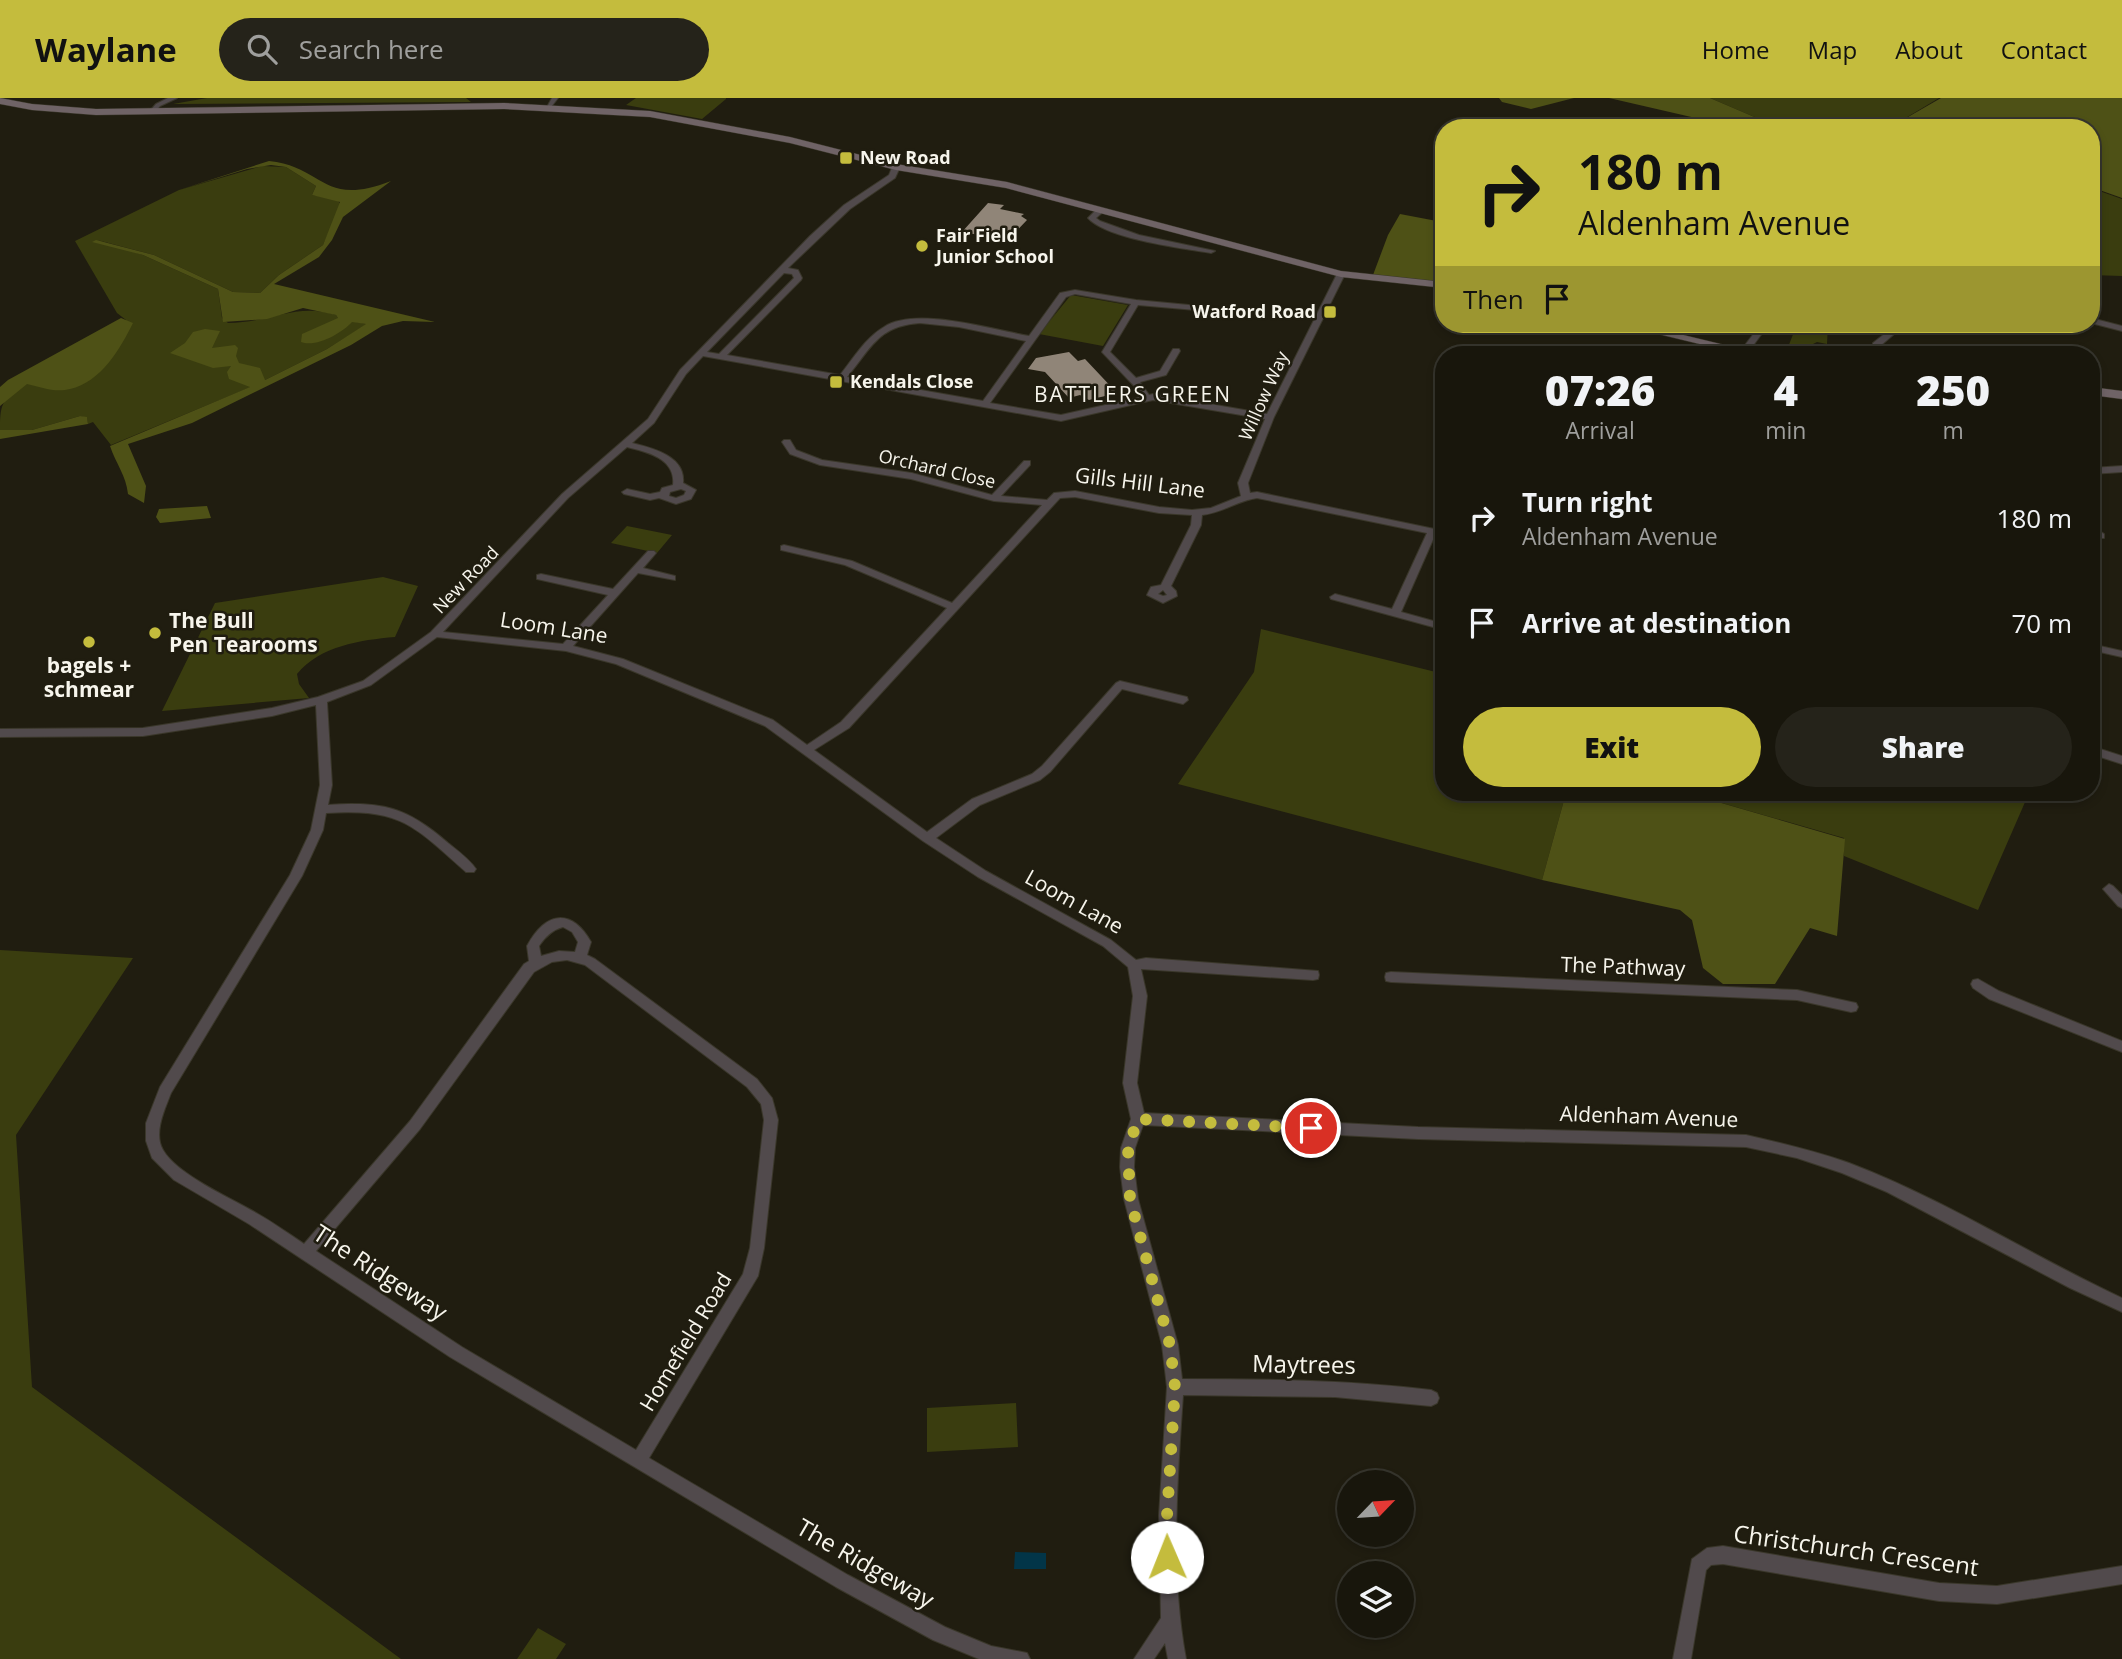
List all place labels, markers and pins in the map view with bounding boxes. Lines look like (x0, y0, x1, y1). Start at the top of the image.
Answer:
place label: New Road (860, 145, 951, 169)
marker: New Road (838, 150, 854, 166)
place label: Fair Field Junior School (934, 223, 1054, 268)
marker: Fair Field Junior School (914, 238, 930, 254)
place label: Watford Road (1192, 299, 1316, 323)
marker: Watford Road (1322, 304, 1338, 320)
place label: Kendals Close (850, 369, 974, 393)
marker: Kendals Close (828, 374, 844, 390)
place label: The Bull Pen Tearooms (169, 606, 318, 658)
marker: The Bull Pen Tearooms (147, 625, 163, 641)
marker: bagels + schmear (81, 634, 97, 650)
place label: bagels + schmear (44, 651, 135, 703)
pin (1281, 1098, 1341, 1158)

